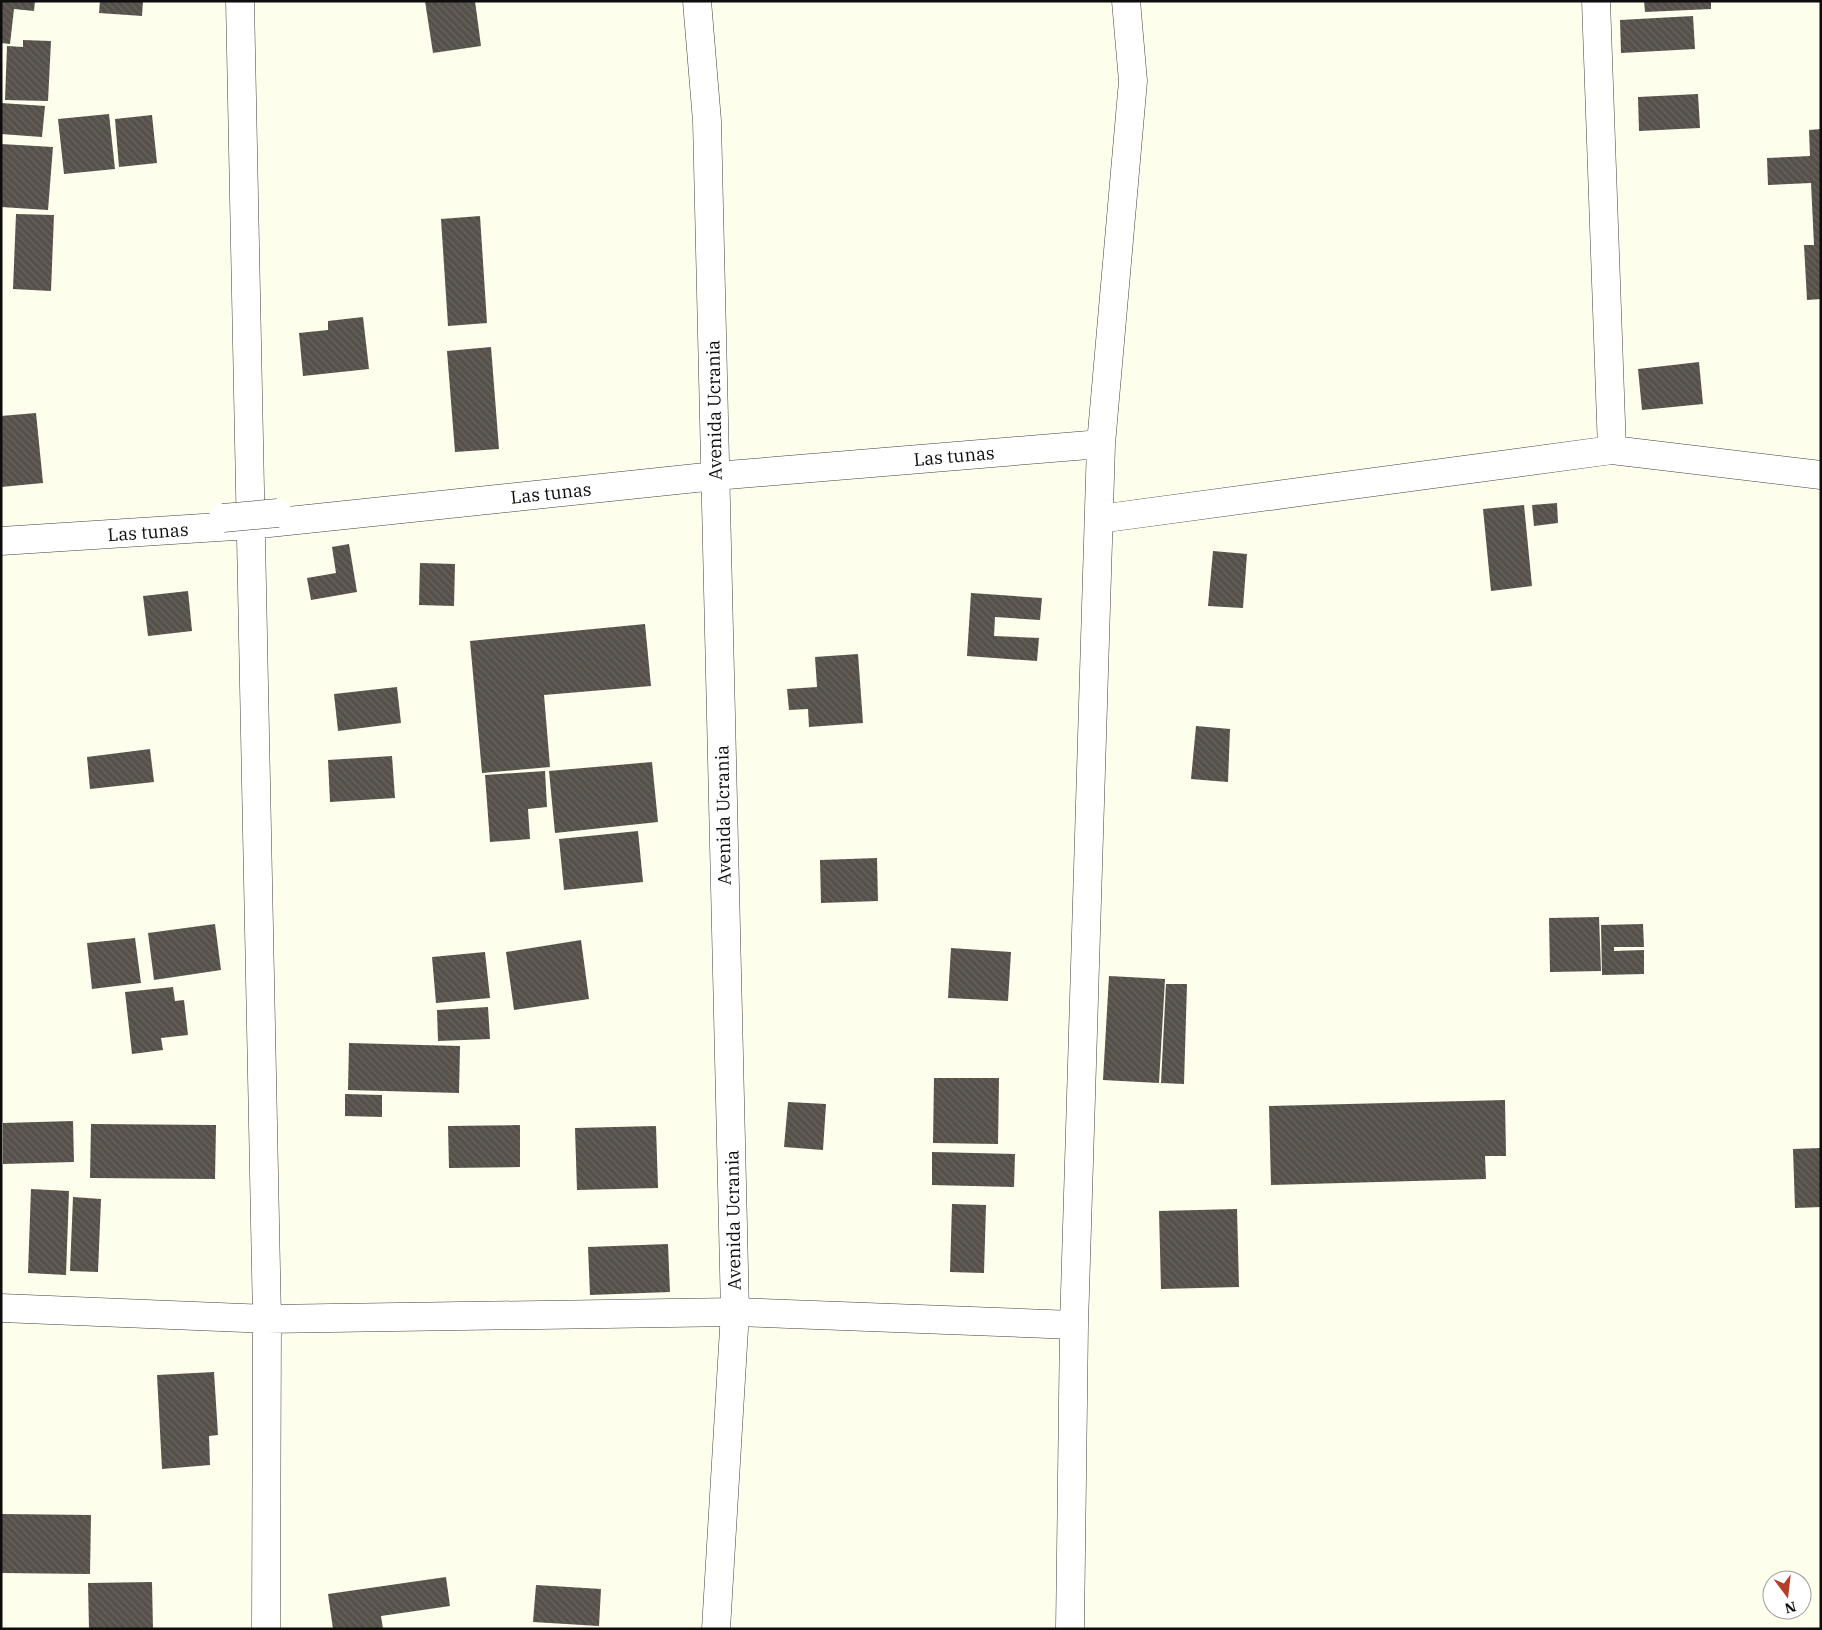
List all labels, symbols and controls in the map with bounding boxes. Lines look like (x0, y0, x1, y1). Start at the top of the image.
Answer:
street label: Avenida Ucrania (701, 340, 727, 480)
street label: Las tunas (913, 441, 995, 471)
street label: Las tunas (509, 477, 593, 509)
street label: Las tunas (107, 518, 189, 546)
street label: Avenida Ucrania (710, 745, 736, 885)
street label: Avenida Ucrania (720, 1150, 746, 1290)
north arrow (1762, 1570, 1812, 1620)
text: N (1783, 1597, 1798, 1618)

